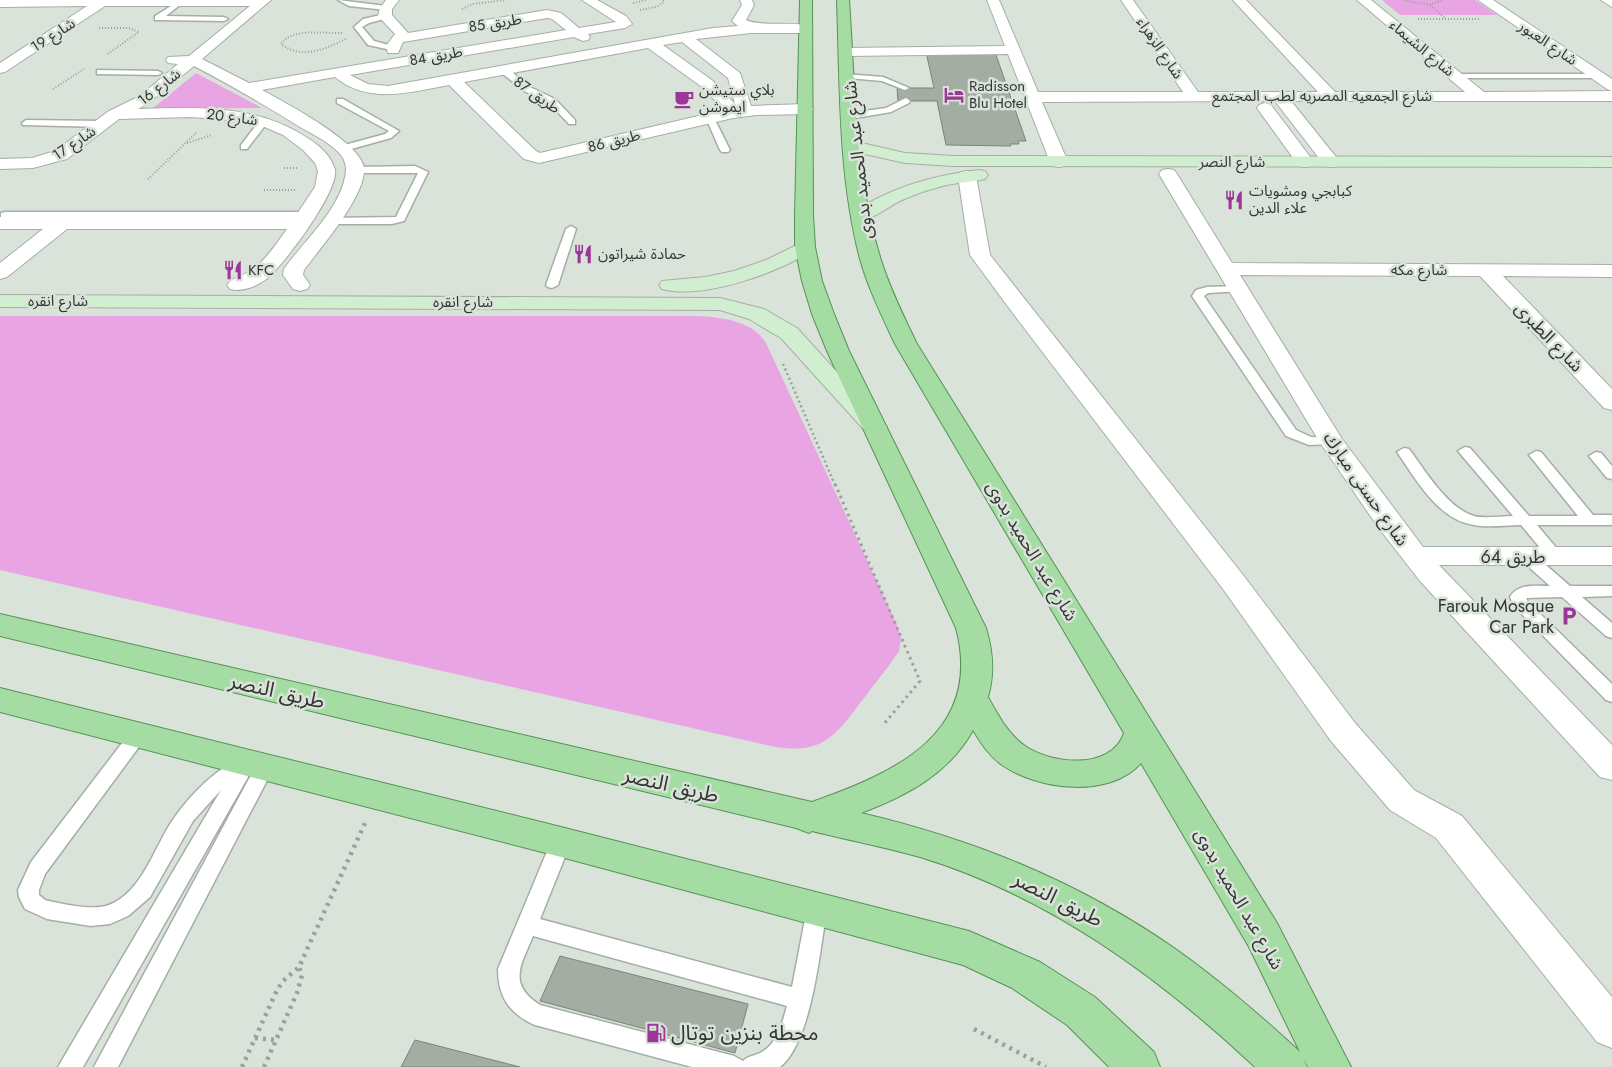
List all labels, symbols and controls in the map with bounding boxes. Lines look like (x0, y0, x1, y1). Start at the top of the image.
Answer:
street label: طريق 85 (467, 8, 523, 38)
street label: شارع 19 (26, 12, 80, 58)
street label: شارع الزهراء (1130, 13, 1189, 84)
street label: شارع الشيماء (1384, 14, 1459, 83)
street label: شارع العبور (1513, 15, 1582, 72)
street label: طريق 84 (408, 41, 464, 71)
street label: شارع 16 (133, 63, 186, 112)
street label: طريق 87 (509, 71, 565, 119)
place label: Radisson Blu Hotel (969, 75, 1027, 114)
place label: بلاي ستيشن ايموشن (699, 79, 775, 118)
street label: شارع عبد الحميد بدوى (837, 79, 880, 241)
hotel icon: Radisson Blu Hotel (943, 84, 965, 106)
street label: شارع الجمعيه المصريه لطب المجتمع (1212, 85, 1432, 108)
cafe icon: بلاي ستيشن ايموشن (673, 88, 695, 110)
street label: شارع 20 (205, 103, 259, 132)
street label: شارع 17 (48, 120, 101, 166)
street label: طريق 86 (585, 124, 643, 158)
street label: شارع النصر (1198, 151, 1265, 174)
place label: كبابجي ومشويات علاء الدين (1249, 180, 1353, 219)
restaurant icon: كبابجي ومشويات علاء الدين (1223, 189, 1245, 211)
restaurant icon: حمادة شيراتون (572, 243, 594, 265)
place label: حمادة شيراتون (598, 243, 686, 265)
restaurant icon: KFC (222, 259, 244, 281)
place label: KFC (248, 259, 274, 281)
street label: شارع مكه (1391, 259, 1447, 282)
street label: شارع انقره (28, 290, 88, 313)
street label: شارع انقره (433, 291, 493, 314)
street label: شارع الطبرى (1508, 296, 1589, 379)
street label: شارع حسنى مبارك (1316, 427, 1415, 552)
street label: شارع عبد الحميد بدوى (979, 476, 1084, 627)
street label: طريق 64 (1481, 544, 1545, 570)
place label: Farouk Mosque Car Park (1438, 593, 1554, 640)
parking icon: Farouk Mosque Car Park (1558, 605, 1580, 627)
street label: طريق النصر (225, 665, 328, 717)
street label: طريق النصر (619, 759, 722, 811)
street label: شارع عبد الحميد بدوى (1187, 823, 1290, 975)
street label: طريق النصر (1007, 863, 1108, 934)
place label: محطة بنزين توتال (671, 1018, 818, 1048)
fuel station icon: محطة بنزين توتال (645, 1022, 667, 1044)

